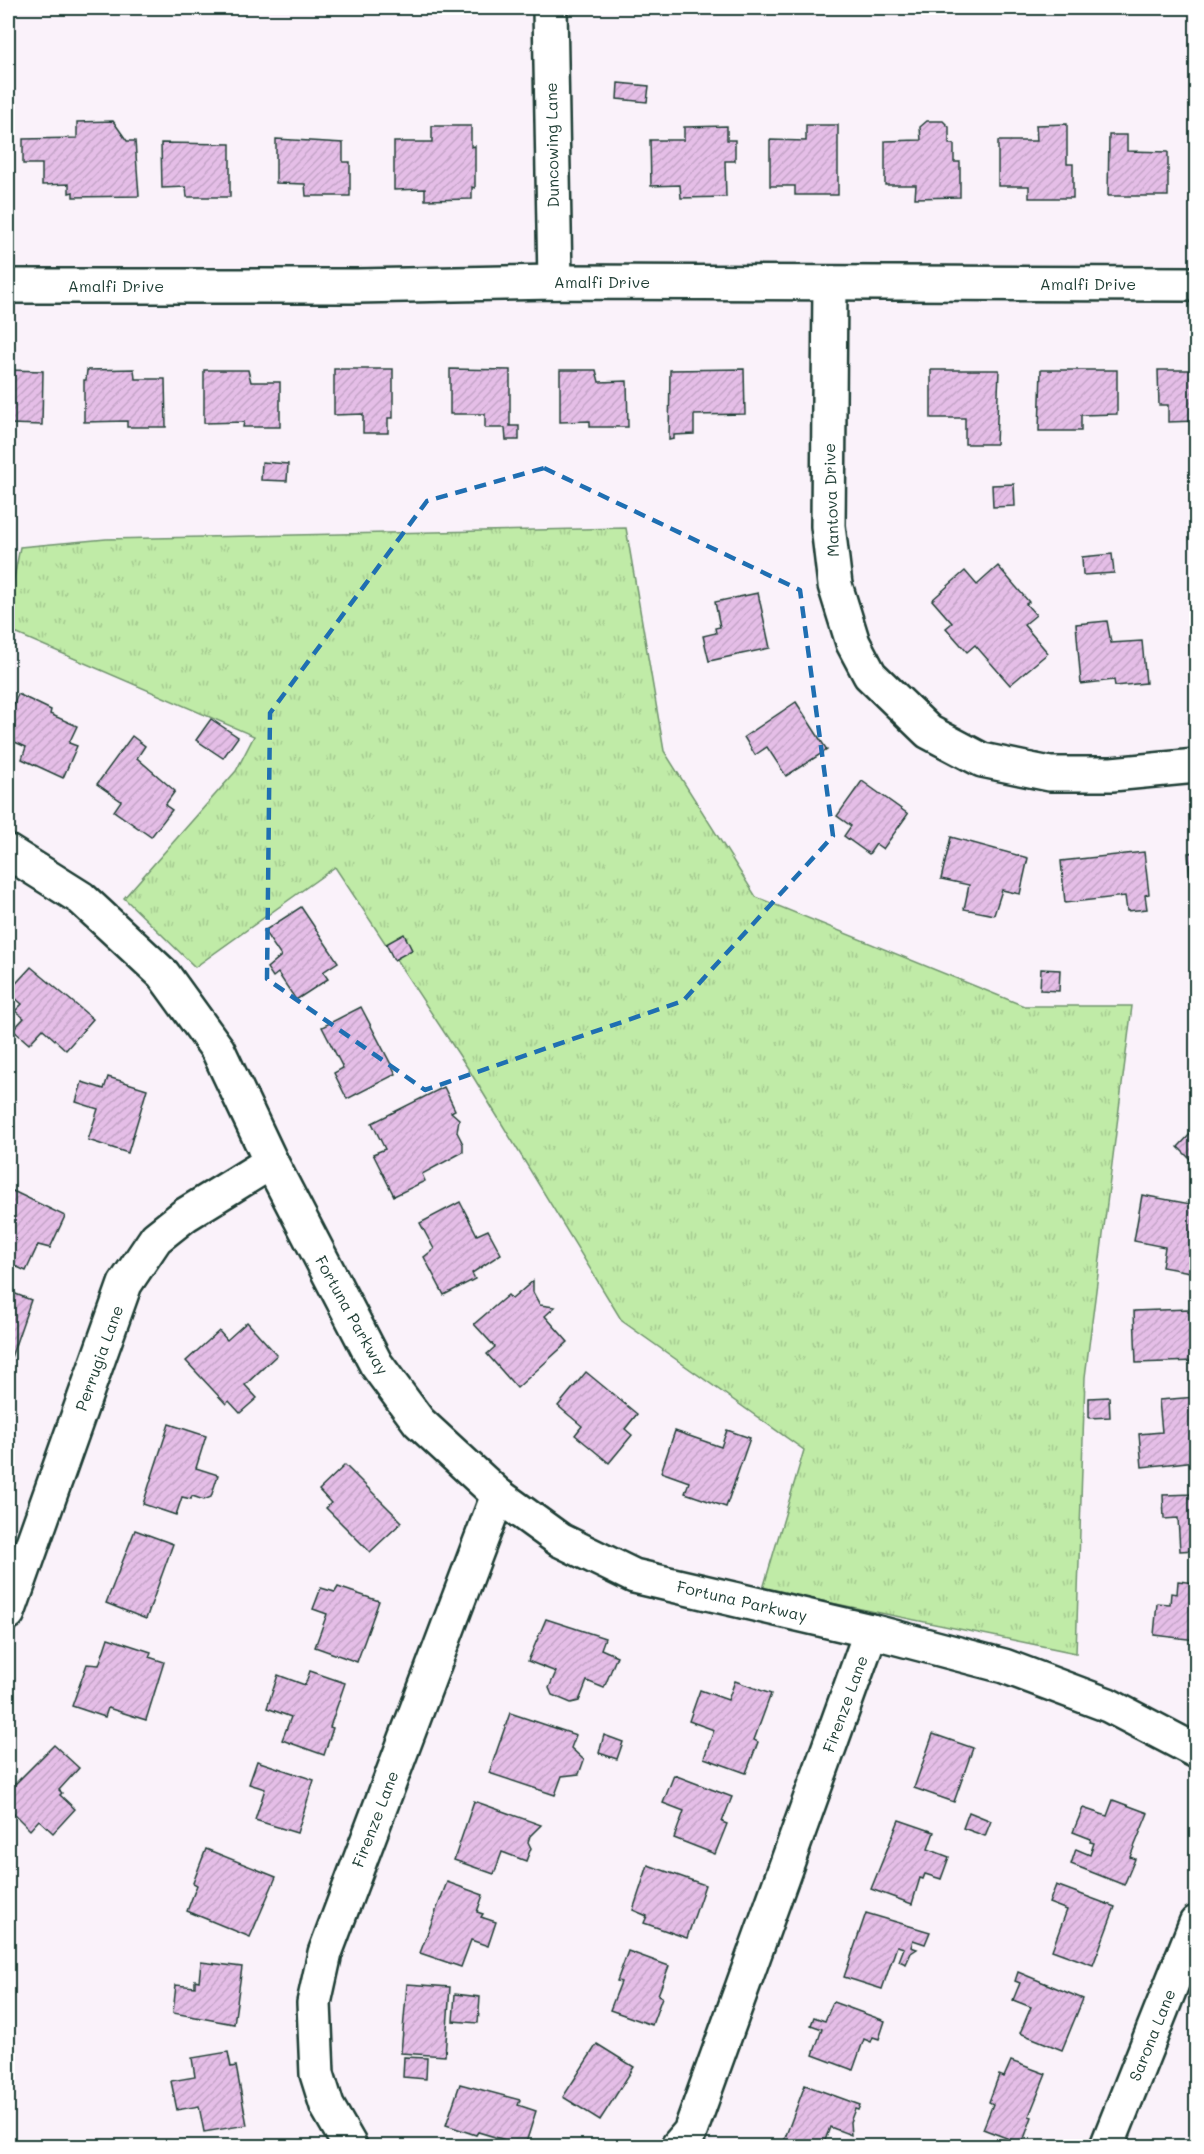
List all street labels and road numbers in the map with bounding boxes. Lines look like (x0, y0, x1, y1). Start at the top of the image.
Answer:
street label: Duncowing Lane (540, 82, 563, 208)
street label: Amalfi Drive (554, 271, 650, 292)
street label: Amalfi Drive (1040, 273, 1136, 294)
street label: Amalfi Drive (68, 275, 164, 296)
street label: Mantova Drive (818, 443, 843, 557)
street label: Fortuna Parkway (311, 1251, 394, 1378)
street label: Perrugia Lane (70, 1302, 127, 1414)
street label: Fortuna Parkway (675, 1575, 809, 1626)
street label: Firenze Lane (817, 1652, 872, 1755)
street label: Firenze Lane (347, 1768, 403, 1870)
street label: Sarona Lane (1124, 1986, 1180, 2084)

